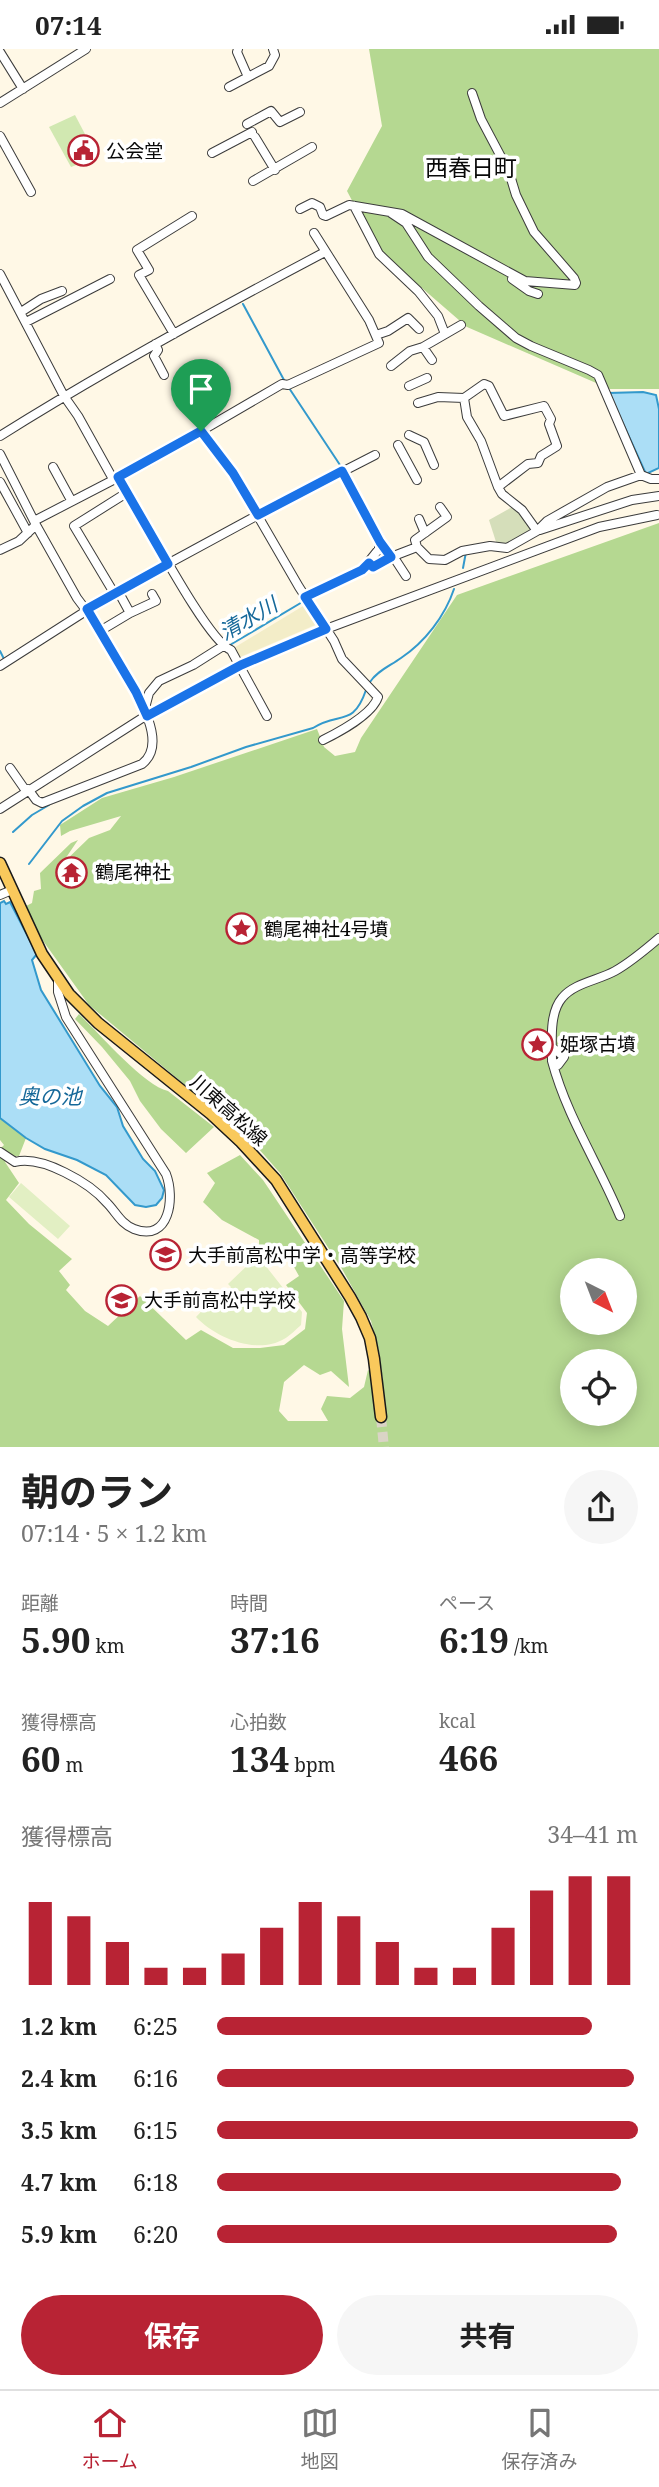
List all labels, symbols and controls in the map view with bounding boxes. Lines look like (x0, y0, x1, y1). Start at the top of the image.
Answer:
text: 07:14 (35, 7, 102, 43)
public building icon: 公会堂 (66, 134, 100, 168)
place label: 公会堂 (106, 138, 163, 164)
district label: 西春日町 (425, 151, 517, 183)
pin (171, 359, 231, 431)
icon: arrive (182, 370, 220, 408)
water label: 清水川 (214, 589, 284, 646)
temple icon: 鶴尾神社 (55, 855, 89, 889)
place label: 鶴尾神社 (95, 859, 171, 885)
place icon: 鶴尾神社4号墳 (224, 912, 258, 946)
place label: 鶴尾神社4号墳 (264, 916, 389, 942)
place icon: 姫塚古墳 (520, 1027, 554, 1061)
place label: 姫塚古墳 (560, 1031, 636, 1057)
street label: 川東高松線 (185, 1069, 273, 1151)
water label: 奥の池 (19, 1082, 83, 1110)
school or university icon: 大手前高松中学・高等学校 (148, 1238, 182, 1272)
place label: 大手前高松中学・高等学校 (188, 1242, 416, 1268)
north arrow (560, 1258, 637, 1335)
map controls (560, 1258, 637, 1426)
school or university icon: 大手前高松中学校 (104, 1283, 138, 1317)
place label: 大手前高松中学校 (144, 1287, 296, 1313)
button: locate (560, 1349, 637, 1426)
text: 朝のラン (21, 1465, 173, 1517)
button: share (564, 1470, 638, 1544)
text: 07:14 · 5 × 1.2 km (21, 1517, 207, 1549)
text: 距離 (21, 1590, 59, 1616)
text: 時間 (230, 1590, 268, 1616)
text: ペース (439, 1590, 495, 1616)
text: 5.90 (21, 1616, 91, 1663)
text: 37:16 (230, 1616, 320, 1663)
text: 6:19 (439, 1616, 509, 1663)
text: km (91, 1633, 125, 1659)
text: /km (509, 1633, 548, 1659)
text: kcal (439, 1708, 476, 1734)
text: 獲得標高 (21, 1709, 97, 1735)
text: 心拍数 (230, 1709, 287, 1735)
text: 466 (439, 1734, 498, 1781)
text: 60 (21, 1735, 61, 1782)
text: 134 (230, 1735, 289, 1782)
text: m (61, 1752, 83, 1778)
text: bpm (289, 1752, 336, 1778)
text: 34–41 m (547, 1818, 638, 1850)
text: 獲得標高 (21, 1820, 113, 1852)
text: 1.2 km (21, 2010, 97, 2042)
text: 6:25 (133, 2010, 178, 2042)
text: 2.4 km (21, 2062, 97, 2094)
text: 6:16 (133, 2062, 178, 2094)
text: 3.5 km (21, 2114, 97, 2146)
text: 6:15 (133, 2114, 178, 2146)
text: 4.7 km (21, 2166, 97, 2198)
text: 6:18 (133, 2166, 178, 2198)
text: 5.9 km (21, 2218, 97, 2250)
text: 6:20 (133, 2218, 178, 2250)
button: 保存 (21, 2295, 323, 2375)
button: 共有 (337, 2295, 638, 2375)
tab: ホーム (81, 2404, 138, 2474)
tab: 地図 (301, 2404, 339, 2474)
tab: 保存済み (502, 2404, 578, 2474)

